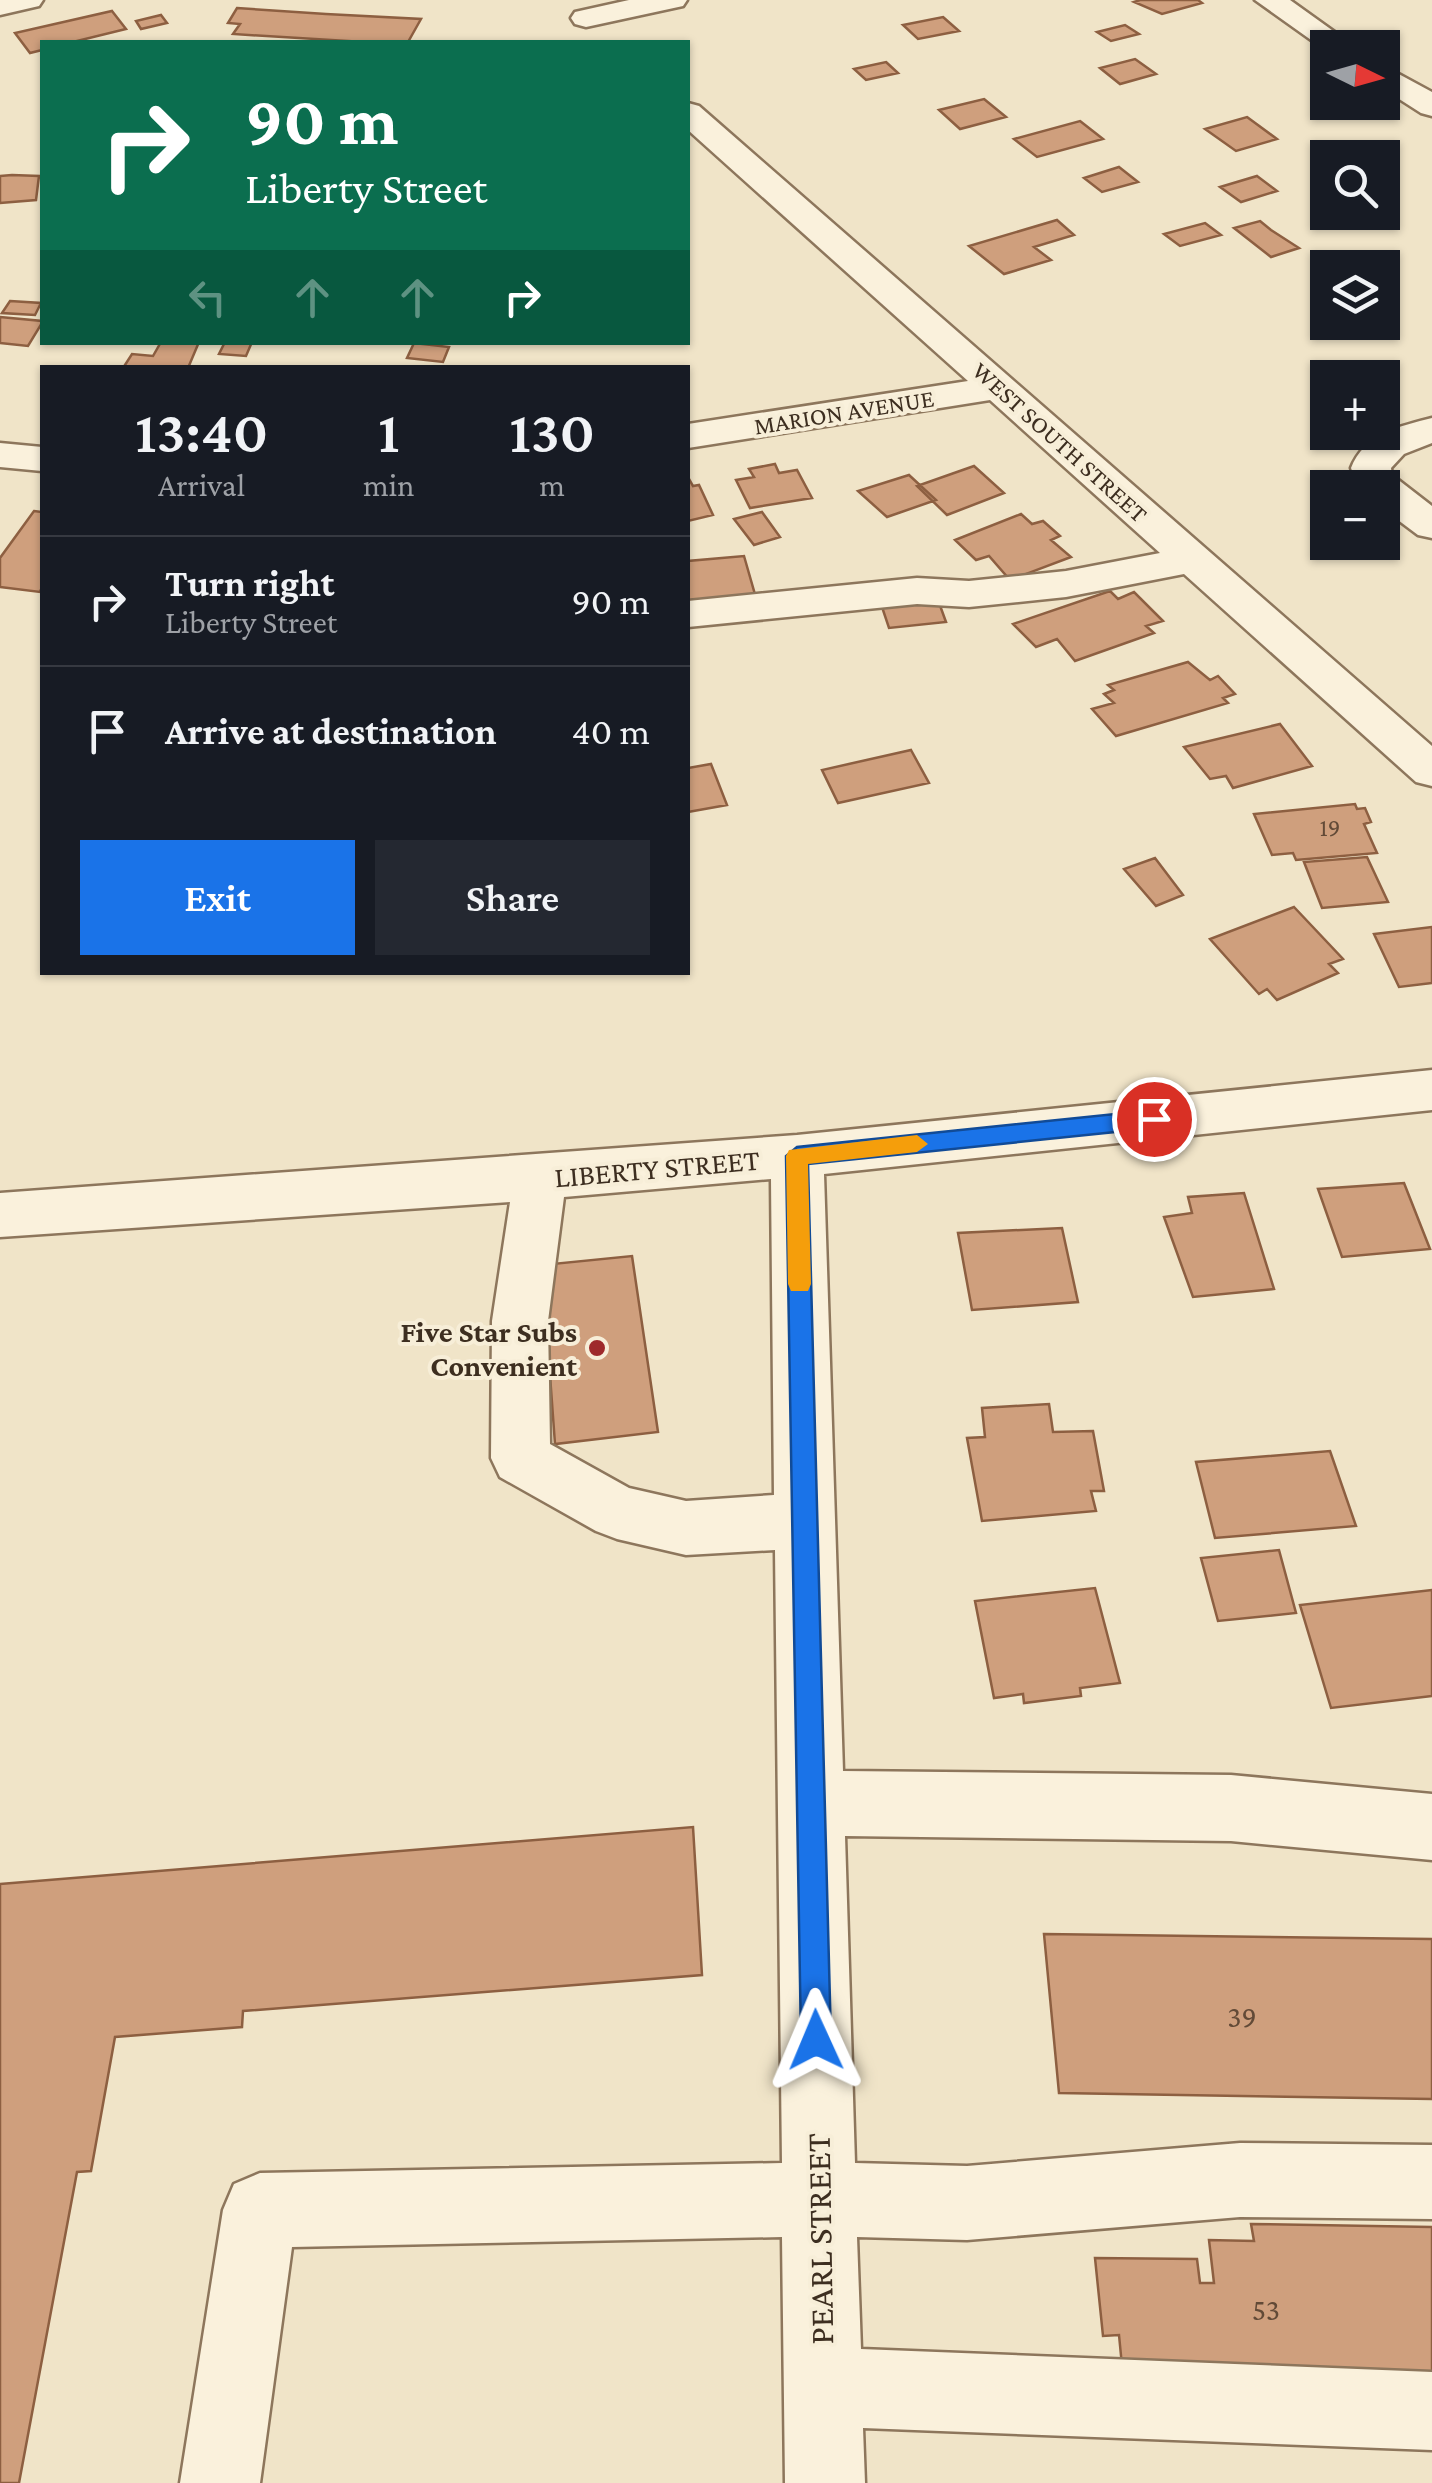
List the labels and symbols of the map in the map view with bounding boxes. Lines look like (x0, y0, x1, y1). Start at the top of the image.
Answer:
north arrow (1310, 30, 1400, 120)
street label: WEST SOUTH STREET (967, 357, 1153, 528)
street label: MARION AVENUE (752, 384, 936, 440)
house number: 19 (1320, 814, 1341, 841)
pin (1112, 1077, 1197, 1162)
street label: LIBERTY STREET (553, 1143, 761, 1193)
place label: Five Star Subs Convenient (400, 1315, 577, 1382)
marker: Five Star Subs Convenient (586, 1337, 608, 1359)
position arrow (764, 1988, 868, 2092)
house number: 39 (1227, 2000, 1257, 2033)
street label: PEARL STREET (799, 2133, 841, 2345)
house number: 53 (1252, 2293, 1280, 2326)

